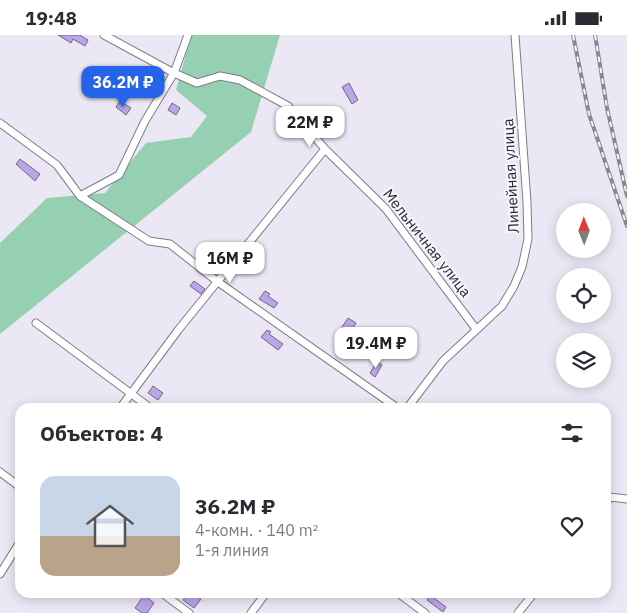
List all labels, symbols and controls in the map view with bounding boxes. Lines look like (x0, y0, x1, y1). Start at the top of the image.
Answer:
text: 19:48 (25, 6, 77, 30)
pin: 36.2M ₽ (77, 65, 169, 108)
text: 36.2M ₽ (92, 72, 154, 92)
pin: 22M ₽ (275, 105, 345, 148)
text: 22M ₽ (287, 112, 333, 132)
street label: Линейная улица (498, 118, 523, 234)
street label: Мельничная улица (379, 185, 476, 301)
north arrow (556, 203, 611, 257)
map controls (556, 203, 611, 388)
pin: 16M ₽ (195, 241, 265, 284)
text: 16M ₽ (207, 248, 253, 268)
button: locate (556, 268, 611, 323)
pin: 19.4M ₽ (330, 327, 422, 369)
text: 19.4M ₽ (345, 333, 407, 353)
button: layers (556, 333, 611, 388)
text: Объектов: 4 (40, 419, 163, 447)
icon: filters (558, 419, 586, 447)
text: 36.2M ₽ (195, 492, 275, 520)
icon: home (80, 496, 140, 556)
icon: heart (558, 512, 586, 540)
text: 4-комн. · 140 m² (195, 520, 318, 540)
text: 1-я линия (195, 540, 269, 560)

